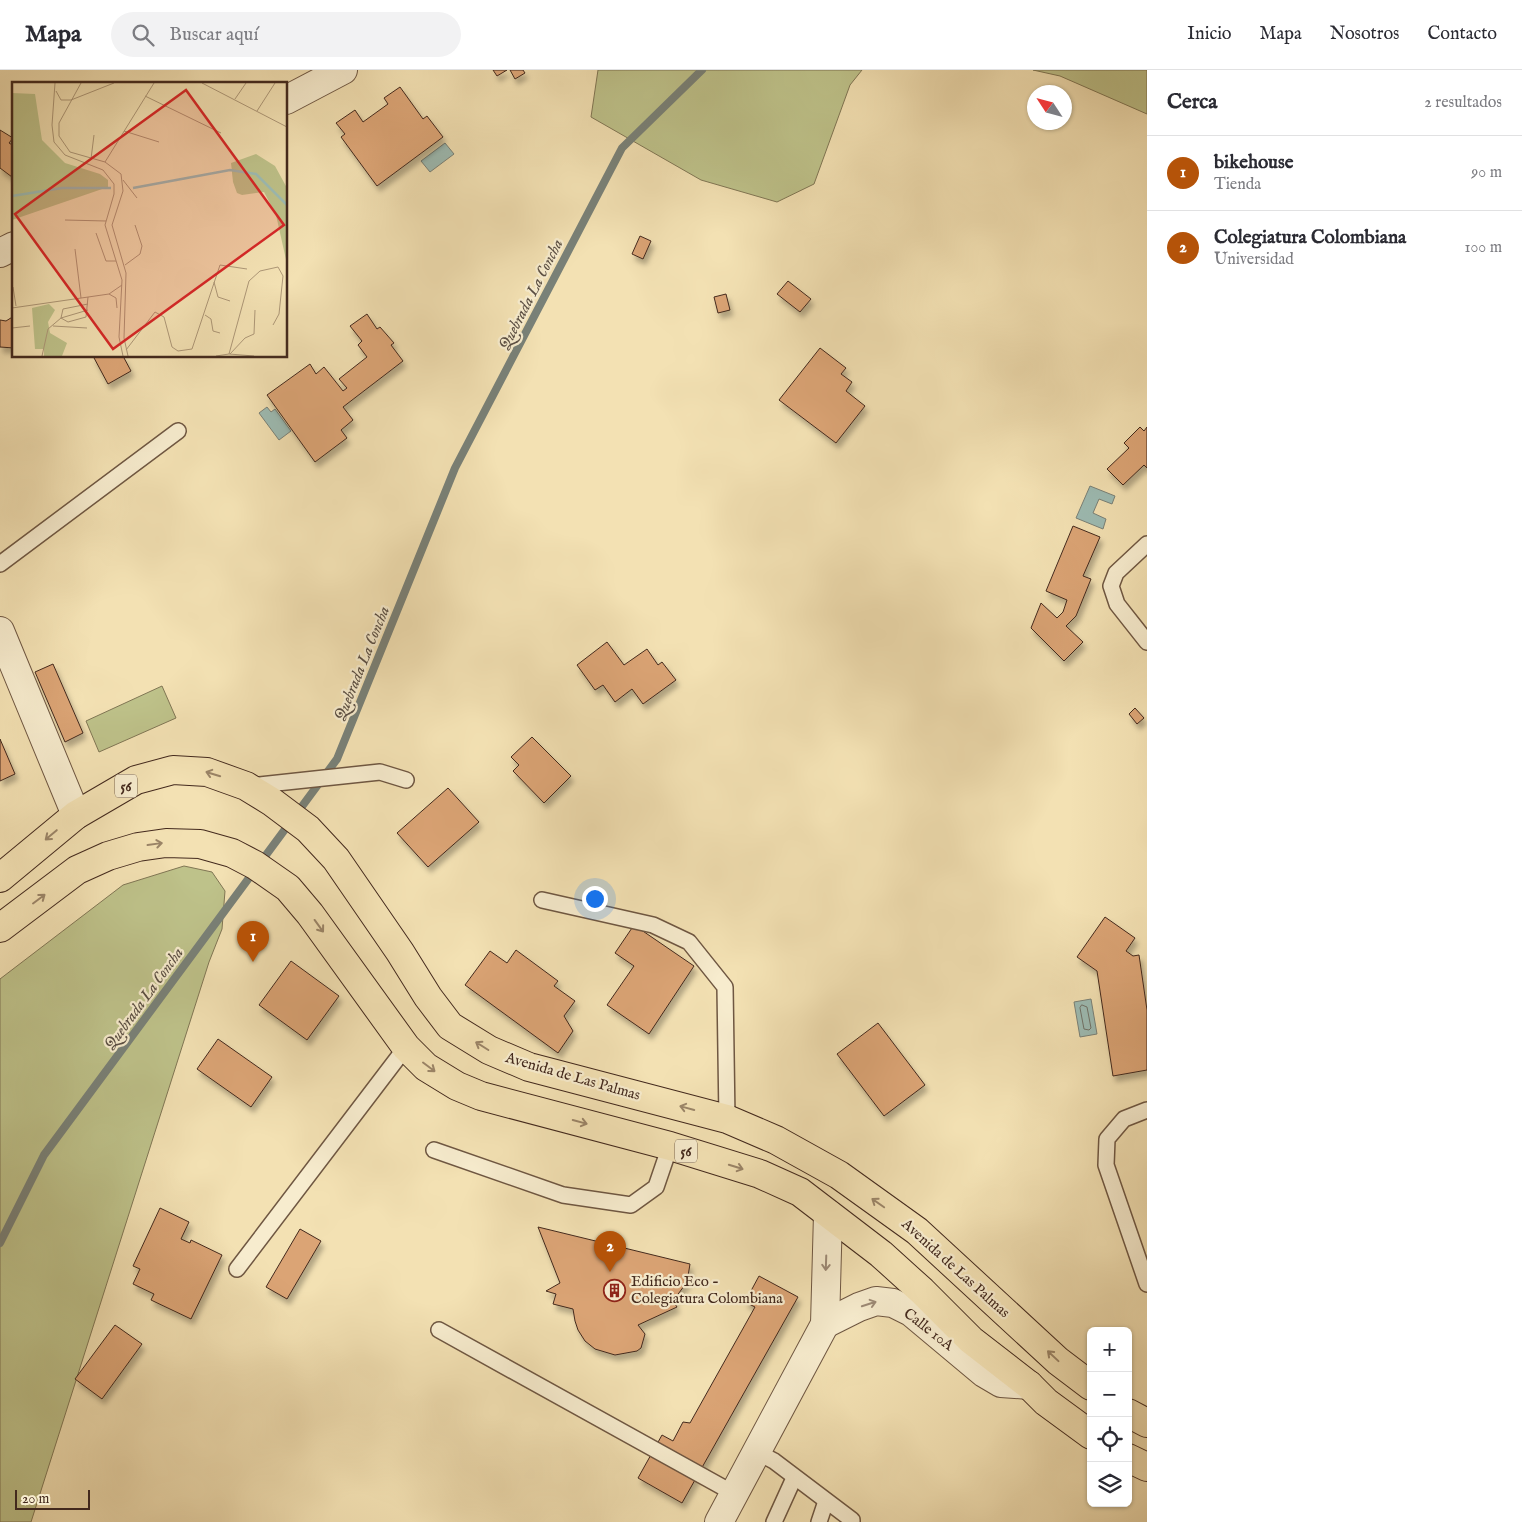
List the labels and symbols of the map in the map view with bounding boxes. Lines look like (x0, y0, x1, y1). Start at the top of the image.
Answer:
inset map (12, 82, 288, 358)
north arrow (1027, 85, 1072, 130)
water label: Quebrada La Concha (495, 236, 568, 354)
water label: Quebrada La Concha (331, 604, 395, 724)
one-way arrow (205, 769, 221, 779)
road number: 56 (115, 774, 137, 798)
one-way arrow (45, 830, 58, 841)
one-way arrow (147, 839, 163, 849)
your location (582, 886, 608, 912)
one-way arrow (32, 893, 45, 904)
one-way arrow (314, 919, 324, 933)
pin: 1 (237, 921, 269, 962)
water label: Quebrada La Concha (101, 944, 188, 1054)
one-way arrow (475, 1040, 489, 1050)
street label: Avenida de Las Palmas (502, 1048, 642, 1105)
one-way arrow (422, 1062, 435, 1073)
one-way arrow (679, 1103, 695, 1113)
one-way arrow (571, 1118, 587, 1128)
road number: 56 (675, 1140, 697, 1162)
one-way arrow (728, 1162, 744, 1172)
one-way arrow (871, 1198, 885, 1208)
street label: Avenida de Las Palmas (897, 1214, 1014, 1322)
pin: 2 (594, 1231, 626, 1272)
one-way arrow (822, 1254, 831, 1270)
place label: Edificio Eco - Colegiatura Colombiana (631, 1272, 783, 1308)
building icon: Edificio Eco - Colegiatura Colombiana (603, 1278, 627, 1302)
one-way arrow (861, 1298, 877, 1308)
street label: Calle 10A (900, 1304, 958, 1355)
one-way arrow (1046, 1350, 1059, 1362)
scale bar (15, 1487, 90, 1510)

